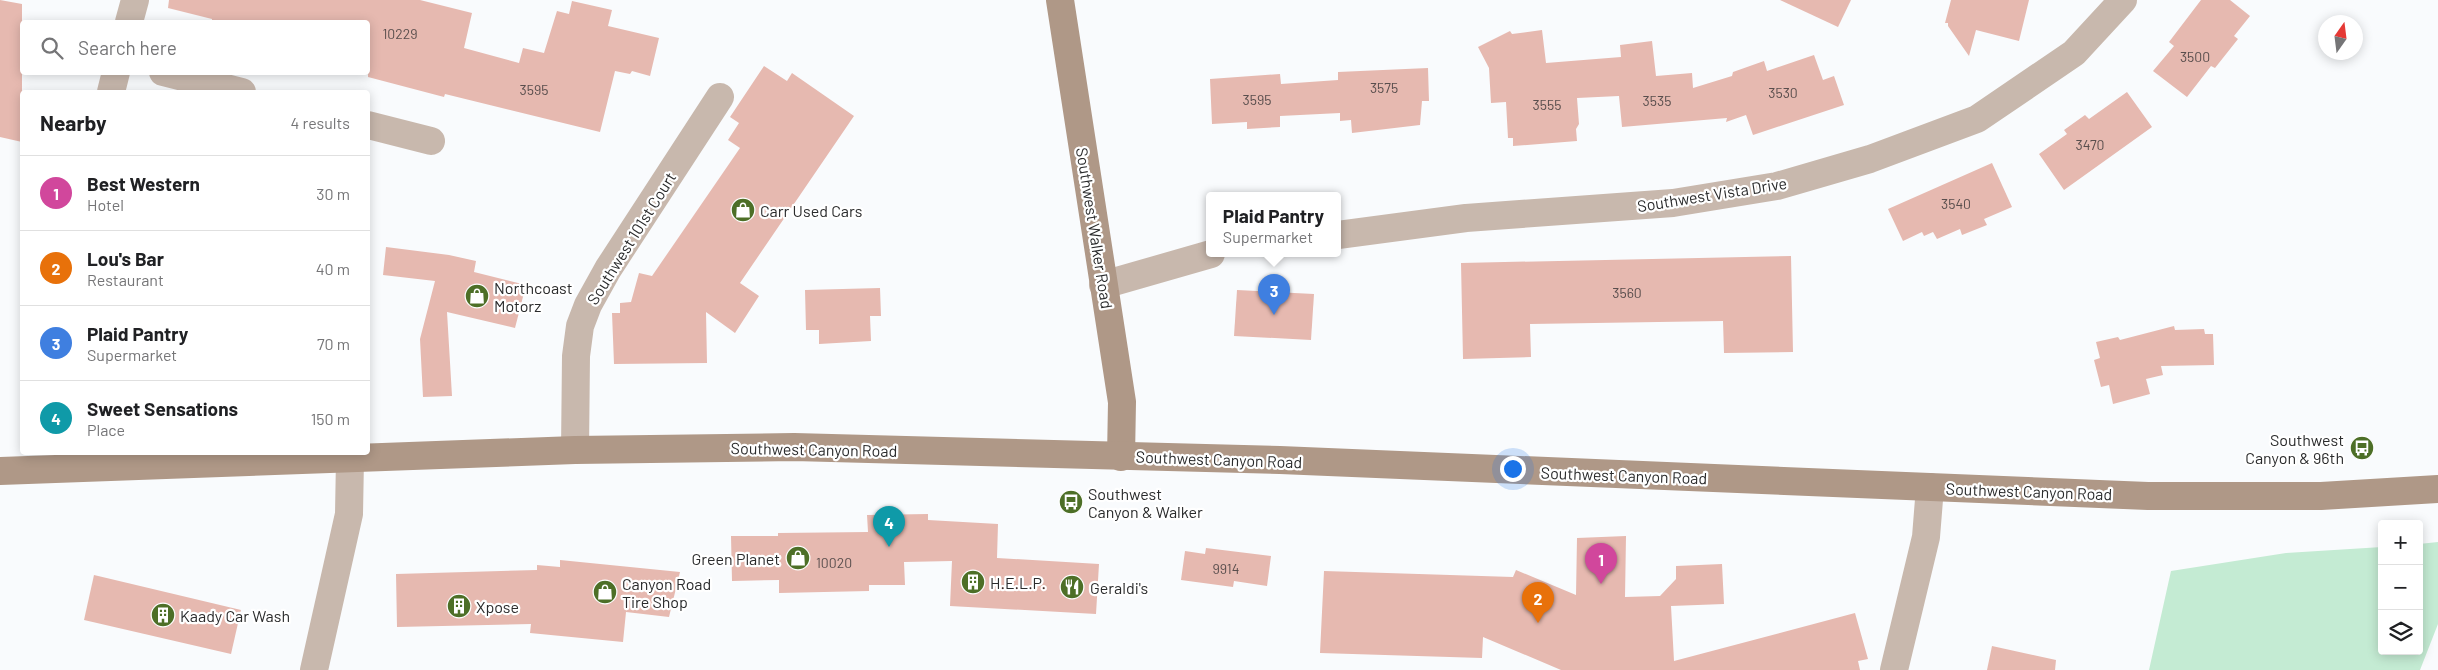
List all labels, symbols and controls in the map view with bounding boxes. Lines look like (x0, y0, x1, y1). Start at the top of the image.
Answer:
north arrow (2318, 15, 2363, 60)
search box (20, 20, 370, 75)
house number: 10229 (382, 25, 418, 42)
icon: search (38, 34, 66, 62)
text: Search here (78, 36, 177, 59)
house number: 3500 (2180, 48, 2210, 65)
house number: 3575 (1370, 79, 1398, 96)
house number: 3595 (520, 81, 548, 98)
house number: 3530 (1768, 84, 1798, 101)
house number: 3595 (1243, 91, 1271, 108)
house number: 3535 (1643, 92, 1671, 109)
house number: 3555 (1533, 96, 1561, 113)
text: Nearby (40, 110, 106, 135)
text: 4 results (290, 113, 350, 132)
house number: 3470 (2075, 136, 2105, 153)
street label: Southwest Walker Road (1073, 146, 1117, 310)
street label: Southwest 101st Court (582, 168, 680, 308)
text: Best Western (87, 172, 200, 195)
street label: Southwest Vista Drive (1636, 173, 1788, 215)
text: 1 (53, 184, 59, 203)
text: 30 m (316, 184, 350, 203)
popup (1206, 192, 1341, 257)
text: Hotel (87, 195, 124, 214)
house number: 3540 (1941, 195, 1971, 212)
shop icon: Carr Used Cars (730, 197, 756, 223)
place label: Carr Used Cars (760, 201, 862, 220)
text: Plaid Pantry (1223, 204, 1324, 227)
text: Supermarket (1223, 227, 1313, 246)
text: Lou's Bar (87, 247, 164, 270)
text: 2 (52, 259, 60, 278)
text: 40 m (316, 259, 350, 278)
text: Restaurant (87, 270, 164, 289)
pin: 3 (1258, 274, 1290, 315)
place label: Northcoast Motorz (494, 278, 573, 315)
shop icon: Northcoast Motorz (464, 283, 490, 309)
house number: 3560 (1612, 284, 1642, 301)
text: Plaid Pantry (87, 322, 188, 345)
text: 3 (52, 334, 60, 353)
text: 70 m (317, 334, 350, 353)
text: Supermarket (87, 345, 177, 364)
text: Sweet Sensations (87, 397, 238, 420)
text: 4 (51, 409, 61, 428)
text: 150 m (311, 409, 350, 428)
text: Place (87, 420, 125, 439)
place label: Southwest Canyon & 96th (2245, 430, 2344, 467)
bus stop icon: Southwest Canyon & 96th (2349, 435, 2375, 461)
street label: Southwest Canyon Road (731, 438, 897, 460)
street label: Southwest Canyon Road (1135, 447, 1303, 471)
your location (1500, 456, 1526, 482)
street label: Southwest Canyon Road (1540, 463, 1708, 487)
street label: Southwest Canyon Road (1945, 479, 2113, 503)
place label: Southwest Canyon & Walker (1088, 484, 1203, 521)
bus stop icon: Southwest Canyon & Walker (1058, 489, 1084, 515)
pin: 4 (873, 506, 905, 547)
map controls (2378, 520, 2423, 655)
button: + (2378, 520, 2423, 565)
pin: 1 (1585, 543, 1617, 584)
shop icon: Green Planet (785, 545, 811, 571)
place label: Green Planet (691, 549, 780, 568)
house number: 10020 (816, 554, 852, 571)
house number: 9914 (1213, 560, 1239, 577)
button: − (2378, 565, 2423, 610)
building icon: H.E.L.P. (960, 569, 986, 595)
place label: H.E.L.P. (990, 573, 1046, 592)
place label: Canyon Road Tire Shop (622, 574, 711, 611)
restaurant icon: Geraldi's (1059, 574, 1085, 600)
place label: Geraldi's (1090, 578, 1148, 597)
shop icon: Canyon Road Tire Shop (592, 579, 618, 605)
pin: 2 (1522, 582, 1554, 623)
building icon: Xpose (446, 593, 472, 619)
place label: Xpose (476, 597, 519, 616)
building icon: Kaady Car Wash (150, 602, 176, 628)
place label: Kaady Car Wash (180, 606, 290, 625)
button: layers (2378, 610, 2423, 655)

